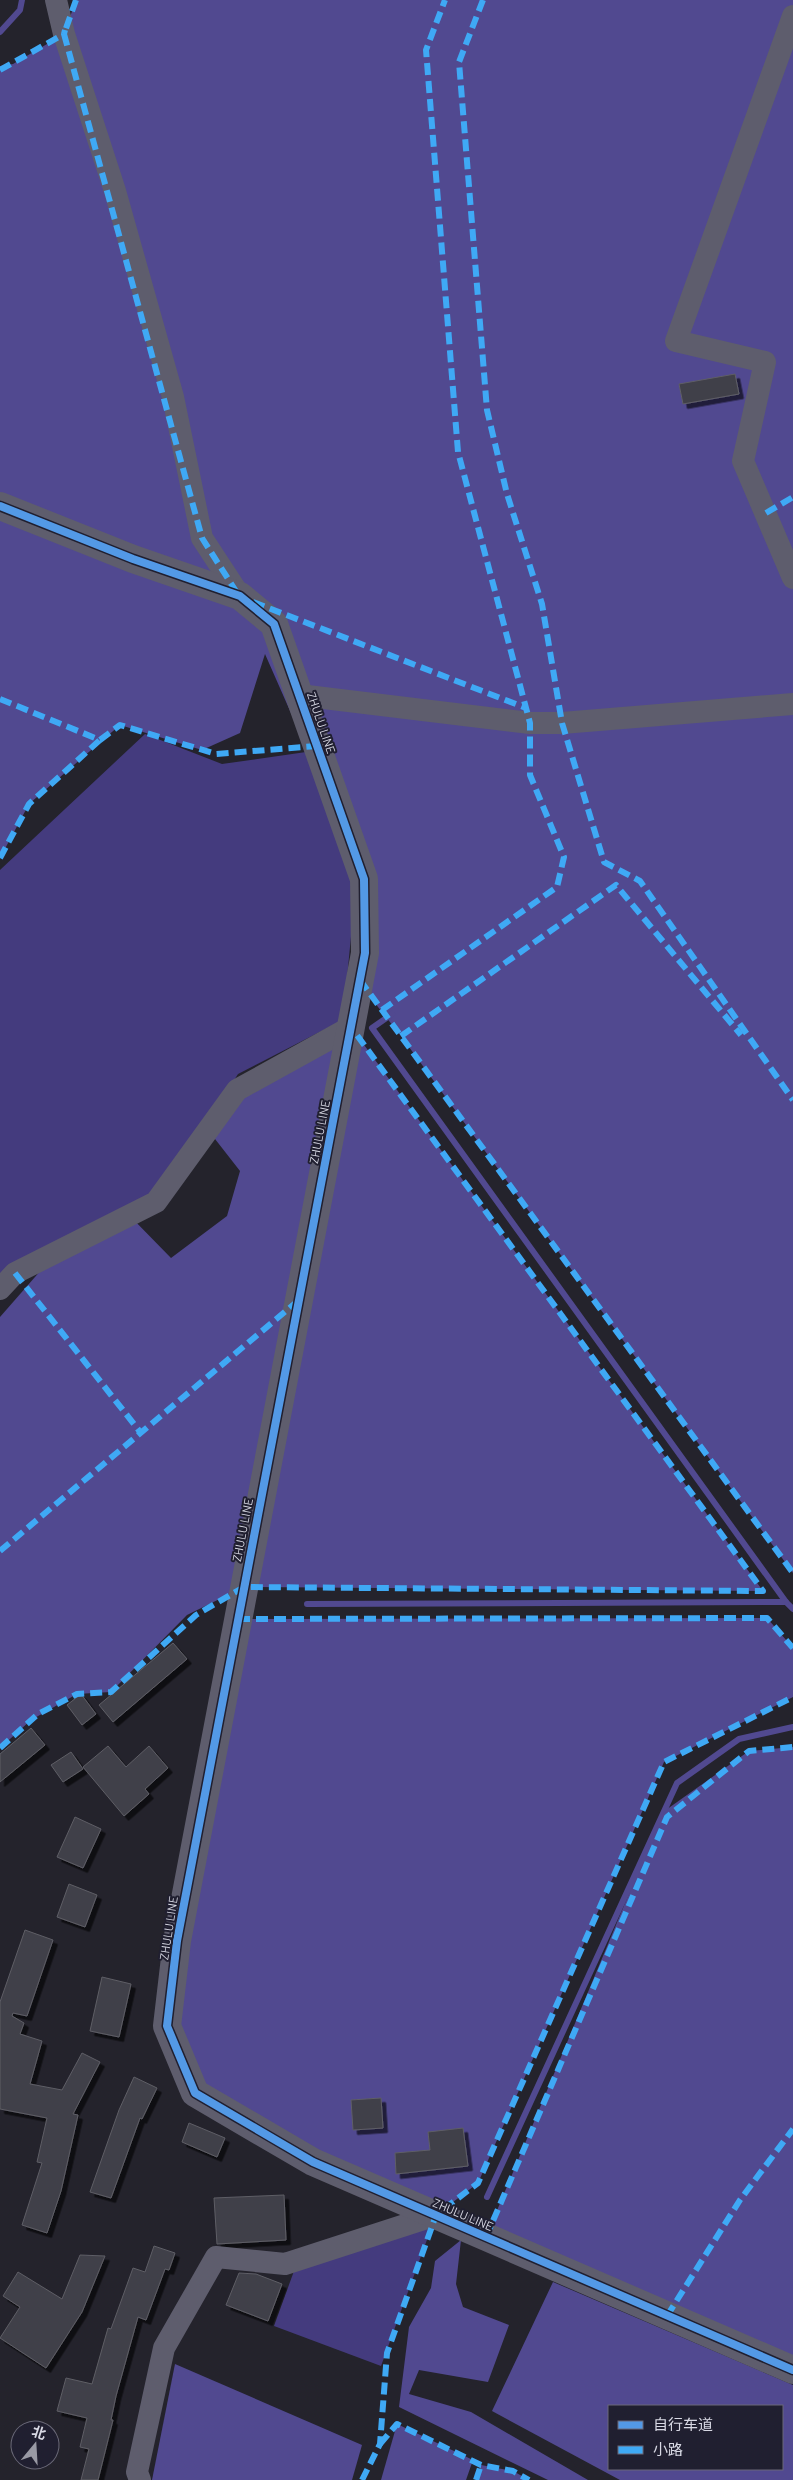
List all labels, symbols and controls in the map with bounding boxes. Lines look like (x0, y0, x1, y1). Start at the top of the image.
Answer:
street label: ZHULU LINE (305, 690, 339, 755)
street label: ZHULU LINE (306, 1099, 332, 1165)
street label: ZHULU LINE (229, 1497, 255, 1563)
street label: ZHULU LINE (156, 1895, 180, 1961)
street label: ZHULU LINE (431, 2195, 496, 2233)
legend (608, 2405, 783, 2470)
text: 自行车道 (653, 2415, 713, 2433)
north arrow (10, 2420, 60, 2470)
text: 北 (30, 2422, 48, 2442)
text: 小路 (653, 2440, 683, 2458)

